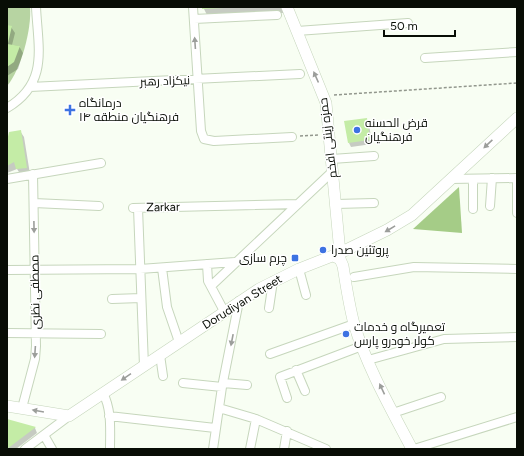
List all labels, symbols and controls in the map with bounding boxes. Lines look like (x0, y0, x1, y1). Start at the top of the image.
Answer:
scale bar (384, 12, 455, 38)
text: 50 m (390, 19, 418, 33)
one-way arrow (192, 37, 199, 49)
one-way arrow (312, 70, 318, 82)
street label: نیکزاد رهبر (139, 73, 190, 89)
place label: درمانگاه فرهنگیان منطقه ۱۴ (79, 96, 179, 124)
street label: حمزه زینتی افخم (316, 97, 341, 179)
marker: درمانگاه فرهنگیان منطقه ۱۴ (64, 104, 76, 116)
place label: قرض الحسنه فرهنگیان (365, 116, 428, 144)
marker: قرض الحسنه فرهنگیان (352, 125, 362, 135)
one-way arrow (483, 140, 493, 149)
street label: Zarkar (146, 200, 180, 214)
one-way arrow (31, 221, 37, 234)
one-way arrow (384, 225, 396, 232)
place label: پروتئین صدرا (331, 243, 389, 259)
marker: پروتئین صدرا (318, 245, 328, 255)
place label: چرم سازی (239, 251, 287, 267)
marker: چرم سازی (290, 253, 300, 263)
street label: مصطفی نظری (27, 255, 43, 329)
street label: Dorudiyan Street (200, 272, 285, 332)
place label: تعمیرگاه و خدمات کولر خودرو پارس (354, 320, 446, 350)
marker: تعمیرگاه و خدمات کولر خودرو پارس (341, 329, 351, 339)
one-way arrow (228, 333, 234, 346)
one-way arrow (32, 346, 39, 358)
one-way arrow (120, 374, 132, 381)
one-way arrow (379, 384, 385, 395)
one-way arrow (32, 408, 44, 414)

